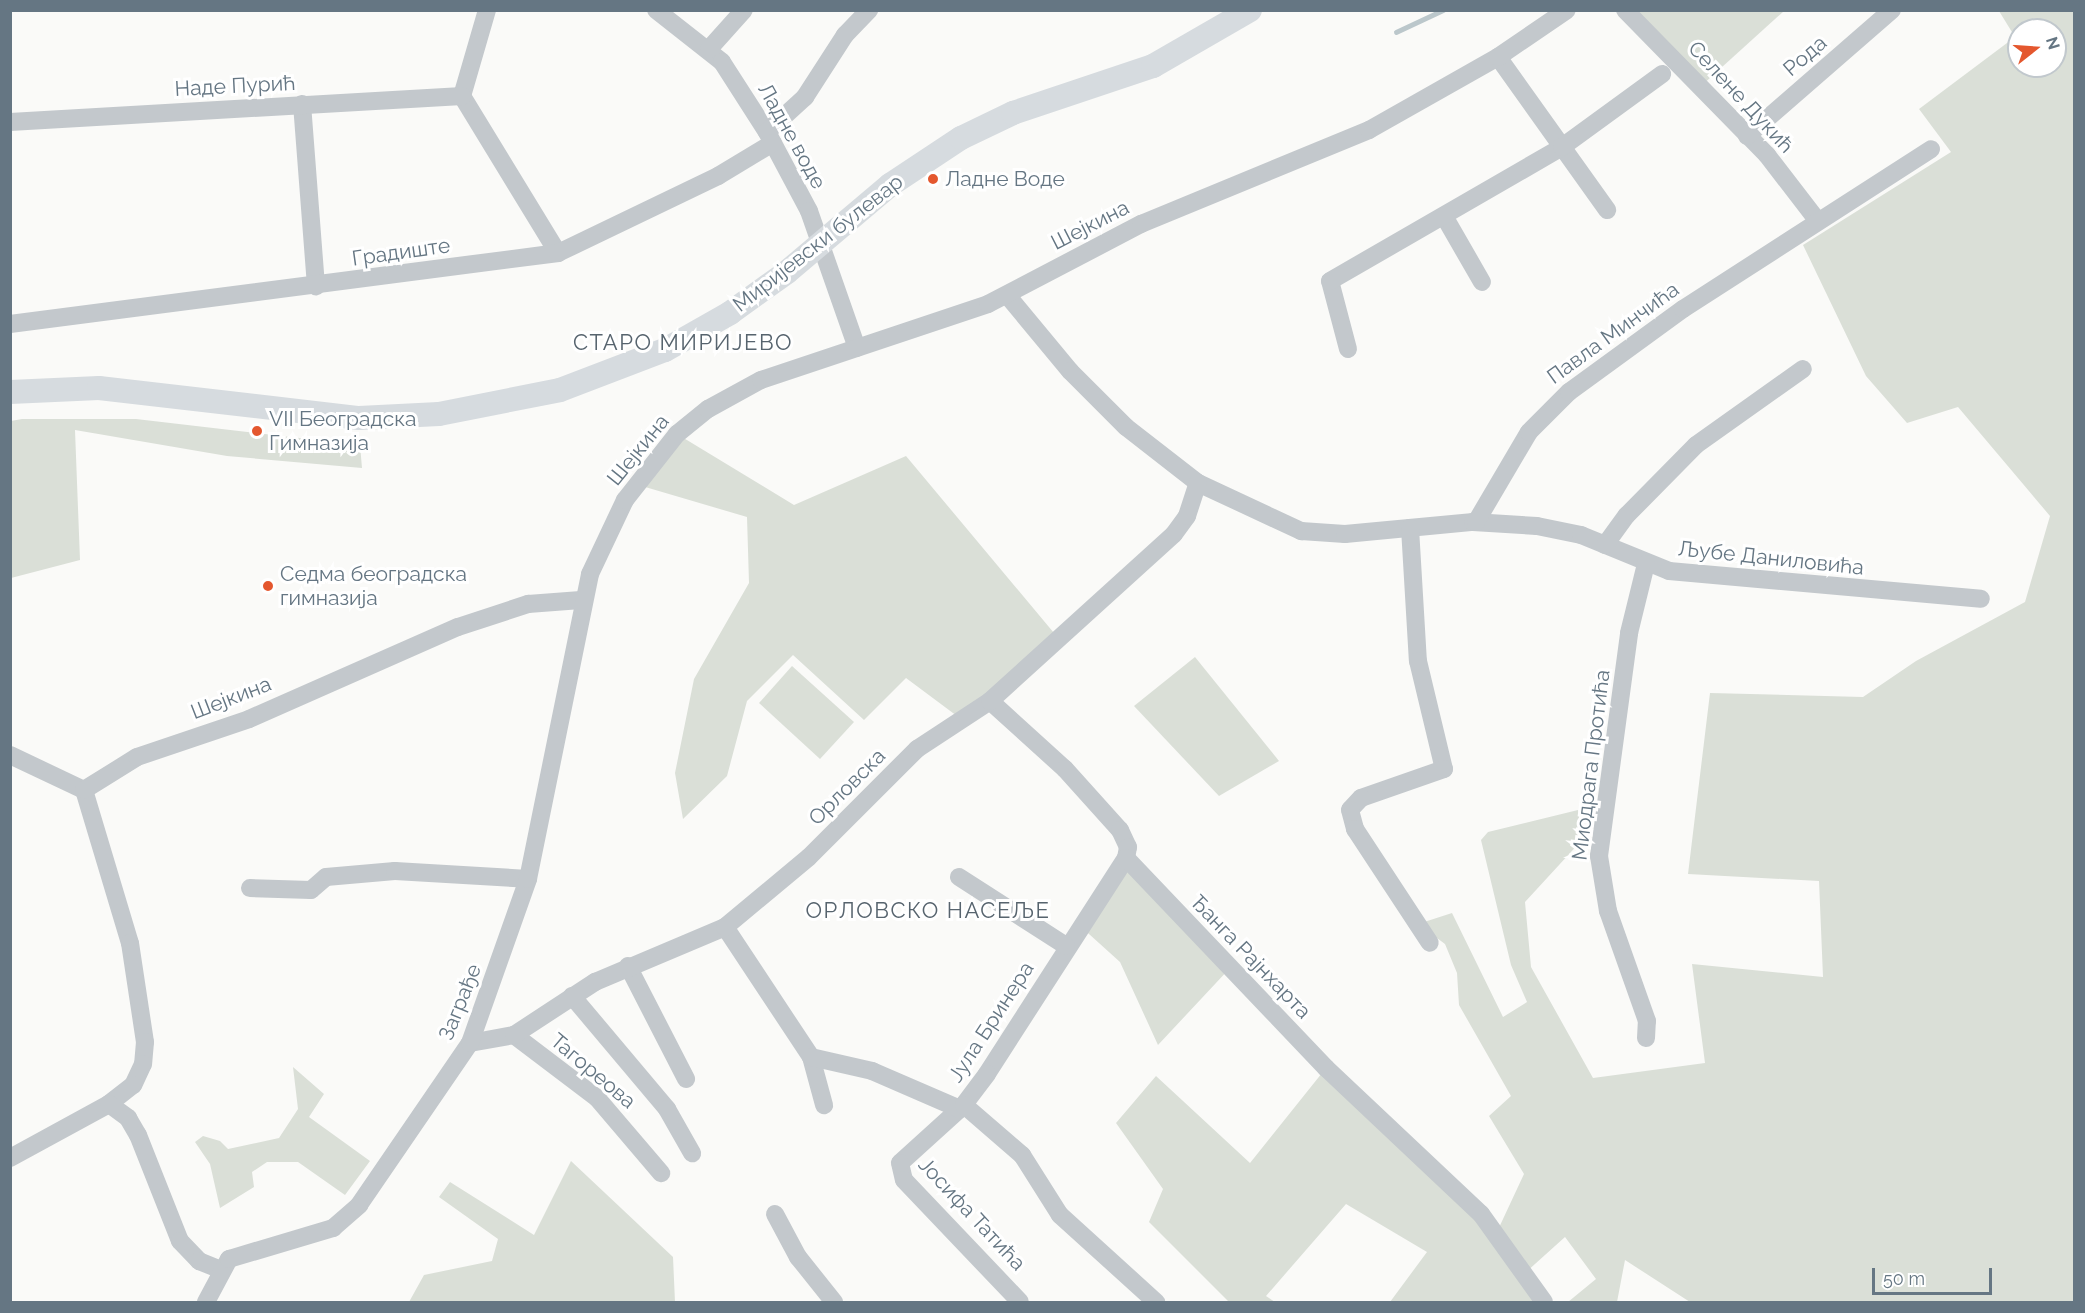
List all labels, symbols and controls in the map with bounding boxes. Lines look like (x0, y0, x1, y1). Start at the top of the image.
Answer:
north arrow (2007, 18, 2067, 78)
street label: Рода (1778, 30, 1832, 82)
text: N (2042, 35, 2064, 52)
street label: Селене Дукић (1683, 36, 1799, 158)
street label: Наде Пурић (174, 70, 296, 102)
street label: Ладне воде (753, 79, 831, 193)
place label: Ладне Воде (945, 166, 1065, 192)
street label: Миријевски булевар (728, 169, 908, 317)
marker: Ладне Воде (926, 172, 940, 186)
street label: Шејкина (1047, 195, 1133, 255)
street label: Градиште (350, 233, 452, 271)
street label: Павла Минчића (1542, 277, 1684, 389)
district label: СТАРО МИРИЈЕВО (573, 330, 793, 356)
place label: VII Београдска Гимназија (269, 406, 416, 456)
street label: Шејкина (602, 409, 674, 491)
marker: VII Београдска Гимназија (250, 424, 264, 438)
street label: Љубе Даниловића (1677, 536, 1865, 580)
place label: Седма београдска гимназија (280, 561, 467, 611)
marker: Седма београдска гимназија (261, 579, 275, 593)
street label: Миодрага Протића (1567, 668, 1615, 862)
street label: Шејкина (187, 671, 275, 725)
street label: Орловска (803, 743, 891, 831)
street label: Ђанга Рајнхарта (1186, 890, 1316, 1024)
district label: ОРЛОВСКО НАСЕЉЕ (806, 898, 1050, 924)
street label: Јула Бринера (943, 957, 1039, 1087)
street label: Заграђе (433, 960, 487, 1044)
street label: Тагореова (545, 1028, 641, 1114)
street label: Јосифа Татића (913, 1152, 1031, 1276)
scale bar (1875, 1256, 1995, 1294)
text: 50 m (1883, 1268, 1925, 1289)

